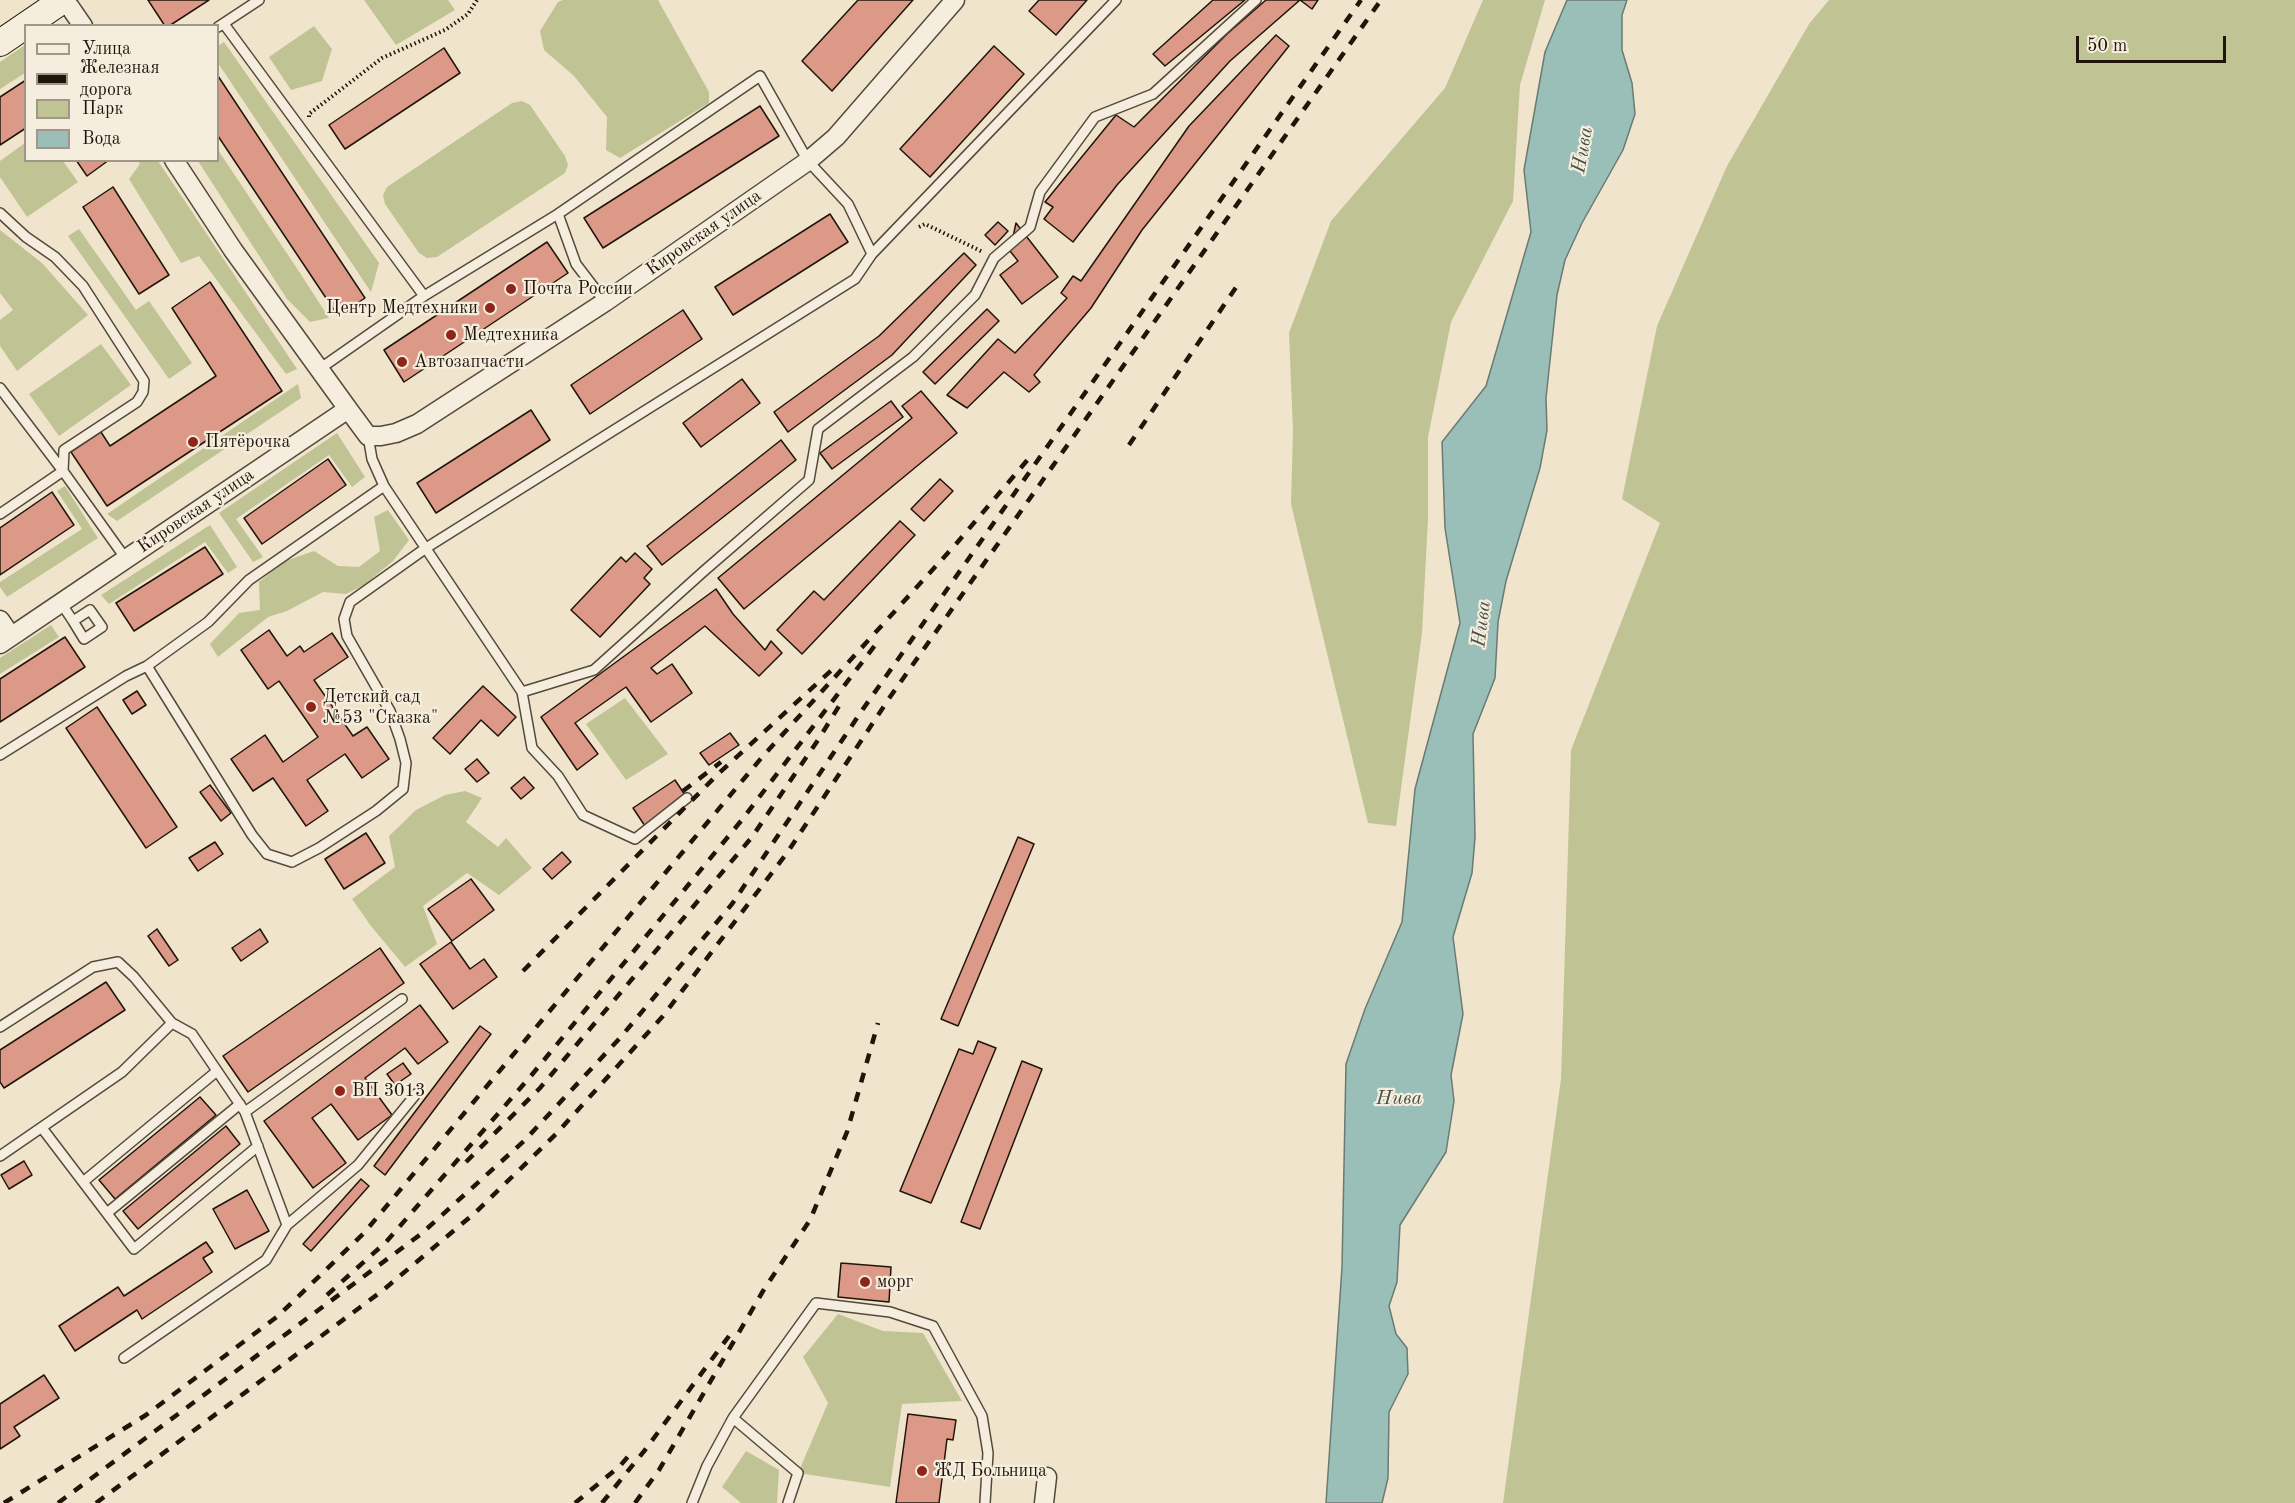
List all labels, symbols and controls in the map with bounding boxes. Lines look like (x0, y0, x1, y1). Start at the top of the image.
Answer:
legend (24, 24, 219, 162)
scale bar (2079, 24, 2229, 62)
text: 50 m (2087, 37, 2127, 55)
text: Улица (82, 40, 131, 58)
text: Железная дорога (80, 59, 160, 99)
text: Парк (82, 100, 123, 118)
water label: Нива (1567, 125, 1599, 175)
text: Вода (82, 130, 121, 148)
street label: Кировская улица (642, 185, 766, 281)
place label: Почта России (523, 278, 633, 300)
marker: Почта России (504, 282, 518, 296)
place label: Центр Медтехники (326, 297, 478, 319)
marker: Центр Медтехники (483, 301, 497, 315)
place label: Медтехника (463, 324, 559, 346)
marker: Медтехника (444, 328, 458, 342)
place label: Автозапчасти (414, 351, 524, 373)
marker: Автозапчасти (395, 355, 409, 369)
place label: Пятёрочка (205, 431, 290, 453)
marker: Пятёрочка (186, 435, 200, 449)
street label: Кировская улица (134, 464, 258, 558)
water label: Нива (1467, 599, 1497, 649)
place label: Детский сад №53 "Сказка" (323, 686, 438, 728)
marker: Детский сад №53 "Сказка" (304, 700, 318, 714)
place label: ВП 3013 (352, 1080, 425, 1102)
marker: ВП 3013 (333, 1084, 347, 1098)
water label: Нива (1376, 1087, 1422, 1111)
place label: морг (877, 1271, 913, 1293)
marker: морг (858, 1275, 872, 1289)
place label: ЖД Больница (934, 1460, 1047, 1482)
marker: ЖД Больница (915, 1464, 929, 1478)

